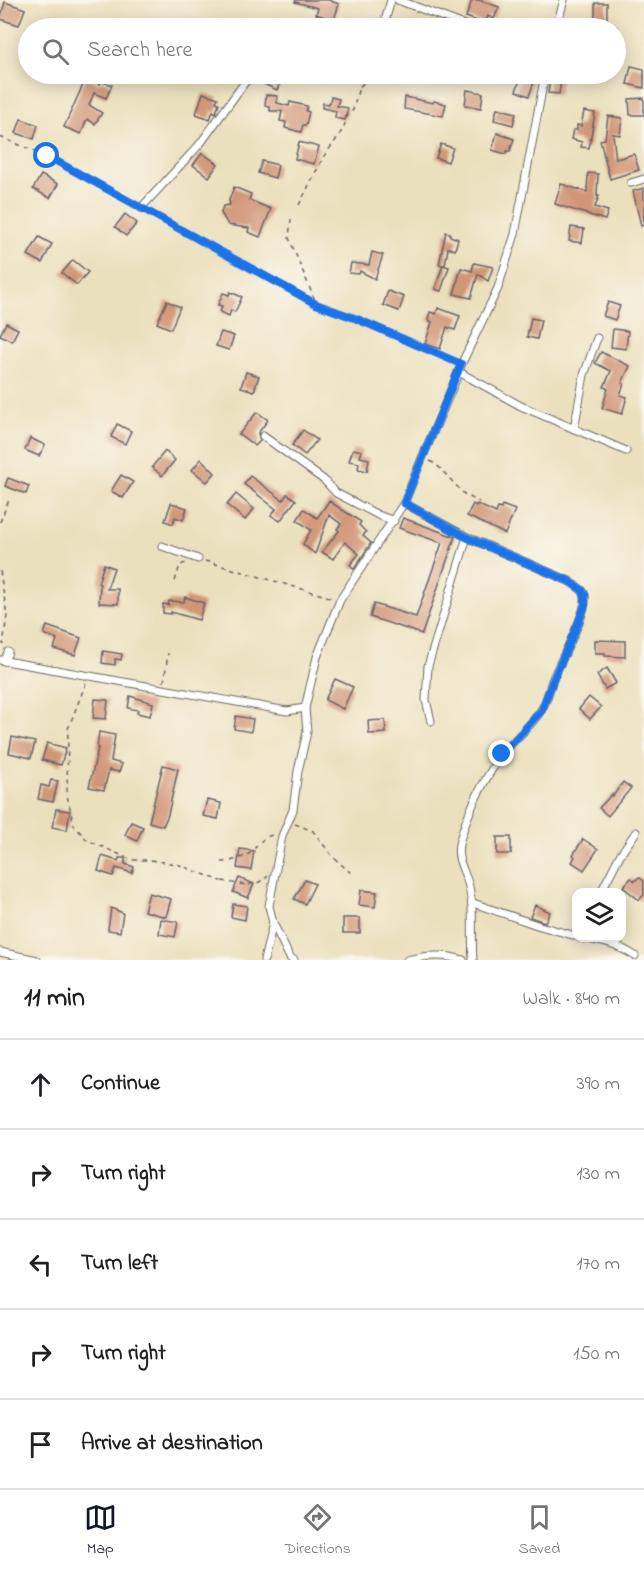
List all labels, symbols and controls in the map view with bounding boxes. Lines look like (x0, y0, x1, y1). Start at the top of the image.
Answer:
search box (18, 18, 626, 84)
icon: search (39, 35, 72, 68)
text: Search here (87, 35, 192, 67)
route start (33, 142, 59, 168)
route end (488, 740, 514, 766)
map controls (572, 888, 626, 942)
button: layers (572, 888, 626, 942)
text: 11 min (24, 980, 85, 1018)
text: Walk · 840 m (522, 985, 620, 1014)
icon: ahead (24, 1068, 57, 1101)
text: Continue (81, 1068, 160, 1100)
text: 390 m (577, 1070, 620, 1099)
icon: right (24, 1158, 57, 1191)
text: Turn right (81, 1158, 166, 1190)
text: 130 m (576, 1160, 620, 1189)
icon: left (24, 1248, 57, 1281)
text: Turn left (81, 1248, 158, 1280)
text: 170 m (576, 1250, 620, 1279)
icon: right (24, 1338, 57, 1371)
text: Turn right (81, 1338, 166, 1370)
text: 150 m (573, 1340, 620, 1369)
icon: arrive (24, 1428, 57, 1461)
text: Arrive at destination (81, 1428, 263, 1460)
tab: Map (84, 1501, 117, 1561)
tab: Directions (284, 1501, 351, 1561)
tab: Saved (518, 1501, 560, 1561)

